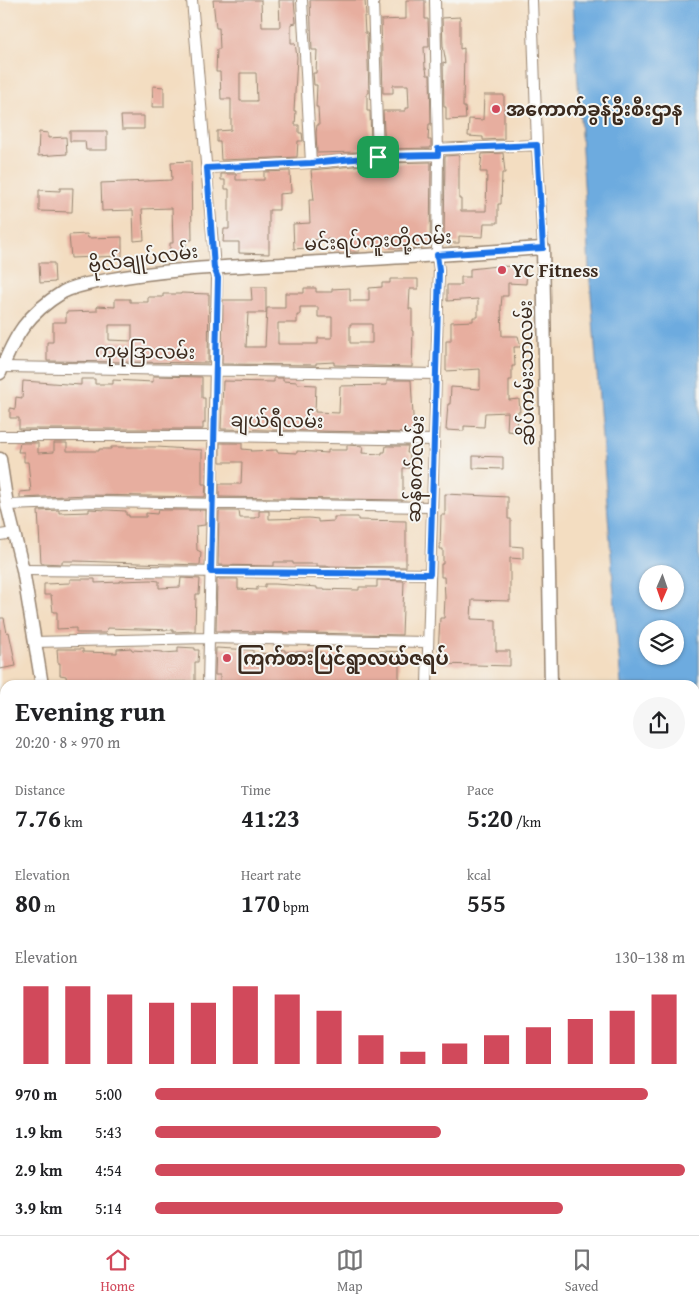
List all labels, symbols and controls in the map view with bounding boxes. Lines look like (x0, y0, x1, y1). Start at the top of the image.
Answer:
place label: အကောက်ခွန်ဦးစီးဌာန (506, 95, 683, 125)
marker: အကောက်ခွန်ဦးစီးဌာန (490, 103, 502, 115)
pin (357, 136, 399, 178)
icon: arrive (364, 143, 392, 171)
street label: မင်းရပ်ကူးတို့လမ်း (303, 222, 453, 261)
street label: ဗိုလ်ချုပ်လမ်း (86, 236, 200, 283)
place label: YC Fitness (512, 256, 598, 284)
marker: YC Fitness (496, 264, 508, 276)
street label: ဆိပ်ကမ်းသာလမ်း (511, 300, 541, 446)
street label: ကုမုဒြာလမ်း (95, 336, 195, 369)
street label: ချယ်ရီလမ်း (230, 405, 324, 437)
street label: ဆန်စက်လမ်း (399, 415, 433, 523)
north arrow (639, 565, 684, 610)
map controls (639, 565, 684, 665)
button: layers (639, 620, 684, 665)
place label: ကြက်စားပြင်ရွာလယ်ဇရပ် (237, 644, 449, 674)
marker: ကြက်စားပြင်ရွာလယ်ဇရပ် (221, 652, 233, 664)
text: Evening run (15, 690, 166, 731)
button: share (633, 697, 685, 749)
text: 20:20 · 8 × 970 m (15, 730, 120, 754)
text: Distance (15, 780, 65, 800)
text: Time (241, 780, 271, 800)
text: Pace (467, 780, 494, 800)
text: 7.76 (15, 800, 61, 836)
text: 41:23 (241, 800, 300, 836)
text: 5:20 (467, 800, 513, 836)
text: km (61, 812, 83, 832)
text: /km (513, 812, 541, 832)
text: Elevation (15, 865, 70, 885)
text: Heart rate (241, 865, 301, 885)
text: kcal (467, 865, 491, 885)
text: 80 (15, 885, 41, 921)
text: 170 (241, 885, 280, 921)
text: 555 (467, 885, 506, 921)
text: m (41, 897, 55, 917)
text: bpm (280, 897, 309, 917)
text: Elevation (15, 945, 78, 969)
text: 130–138 m (615, 945, 685, 969)
text: 970 m (15, 1082, 57, 1106)
text: 5:00 (95, 1082, 122, 1106)
text: 1.9 km (15, 1120, 62, 1144)
text: 5:43 (95, 1120, 122, 1144)
text: 2.9 km (15, 1158, 62, 1182)
text: 4:54 (95, 1158, 122, 1182)
text: 3.9 km (15, 1196, 62, 1220)
text: 5:14 (95, 1196, 122, 1220)
tab: Home (100, 1246, 135, 1296)
tab: Map (336, 1246, 364, 1296)
tab: Saved (565, 1246, 599, 1296)

